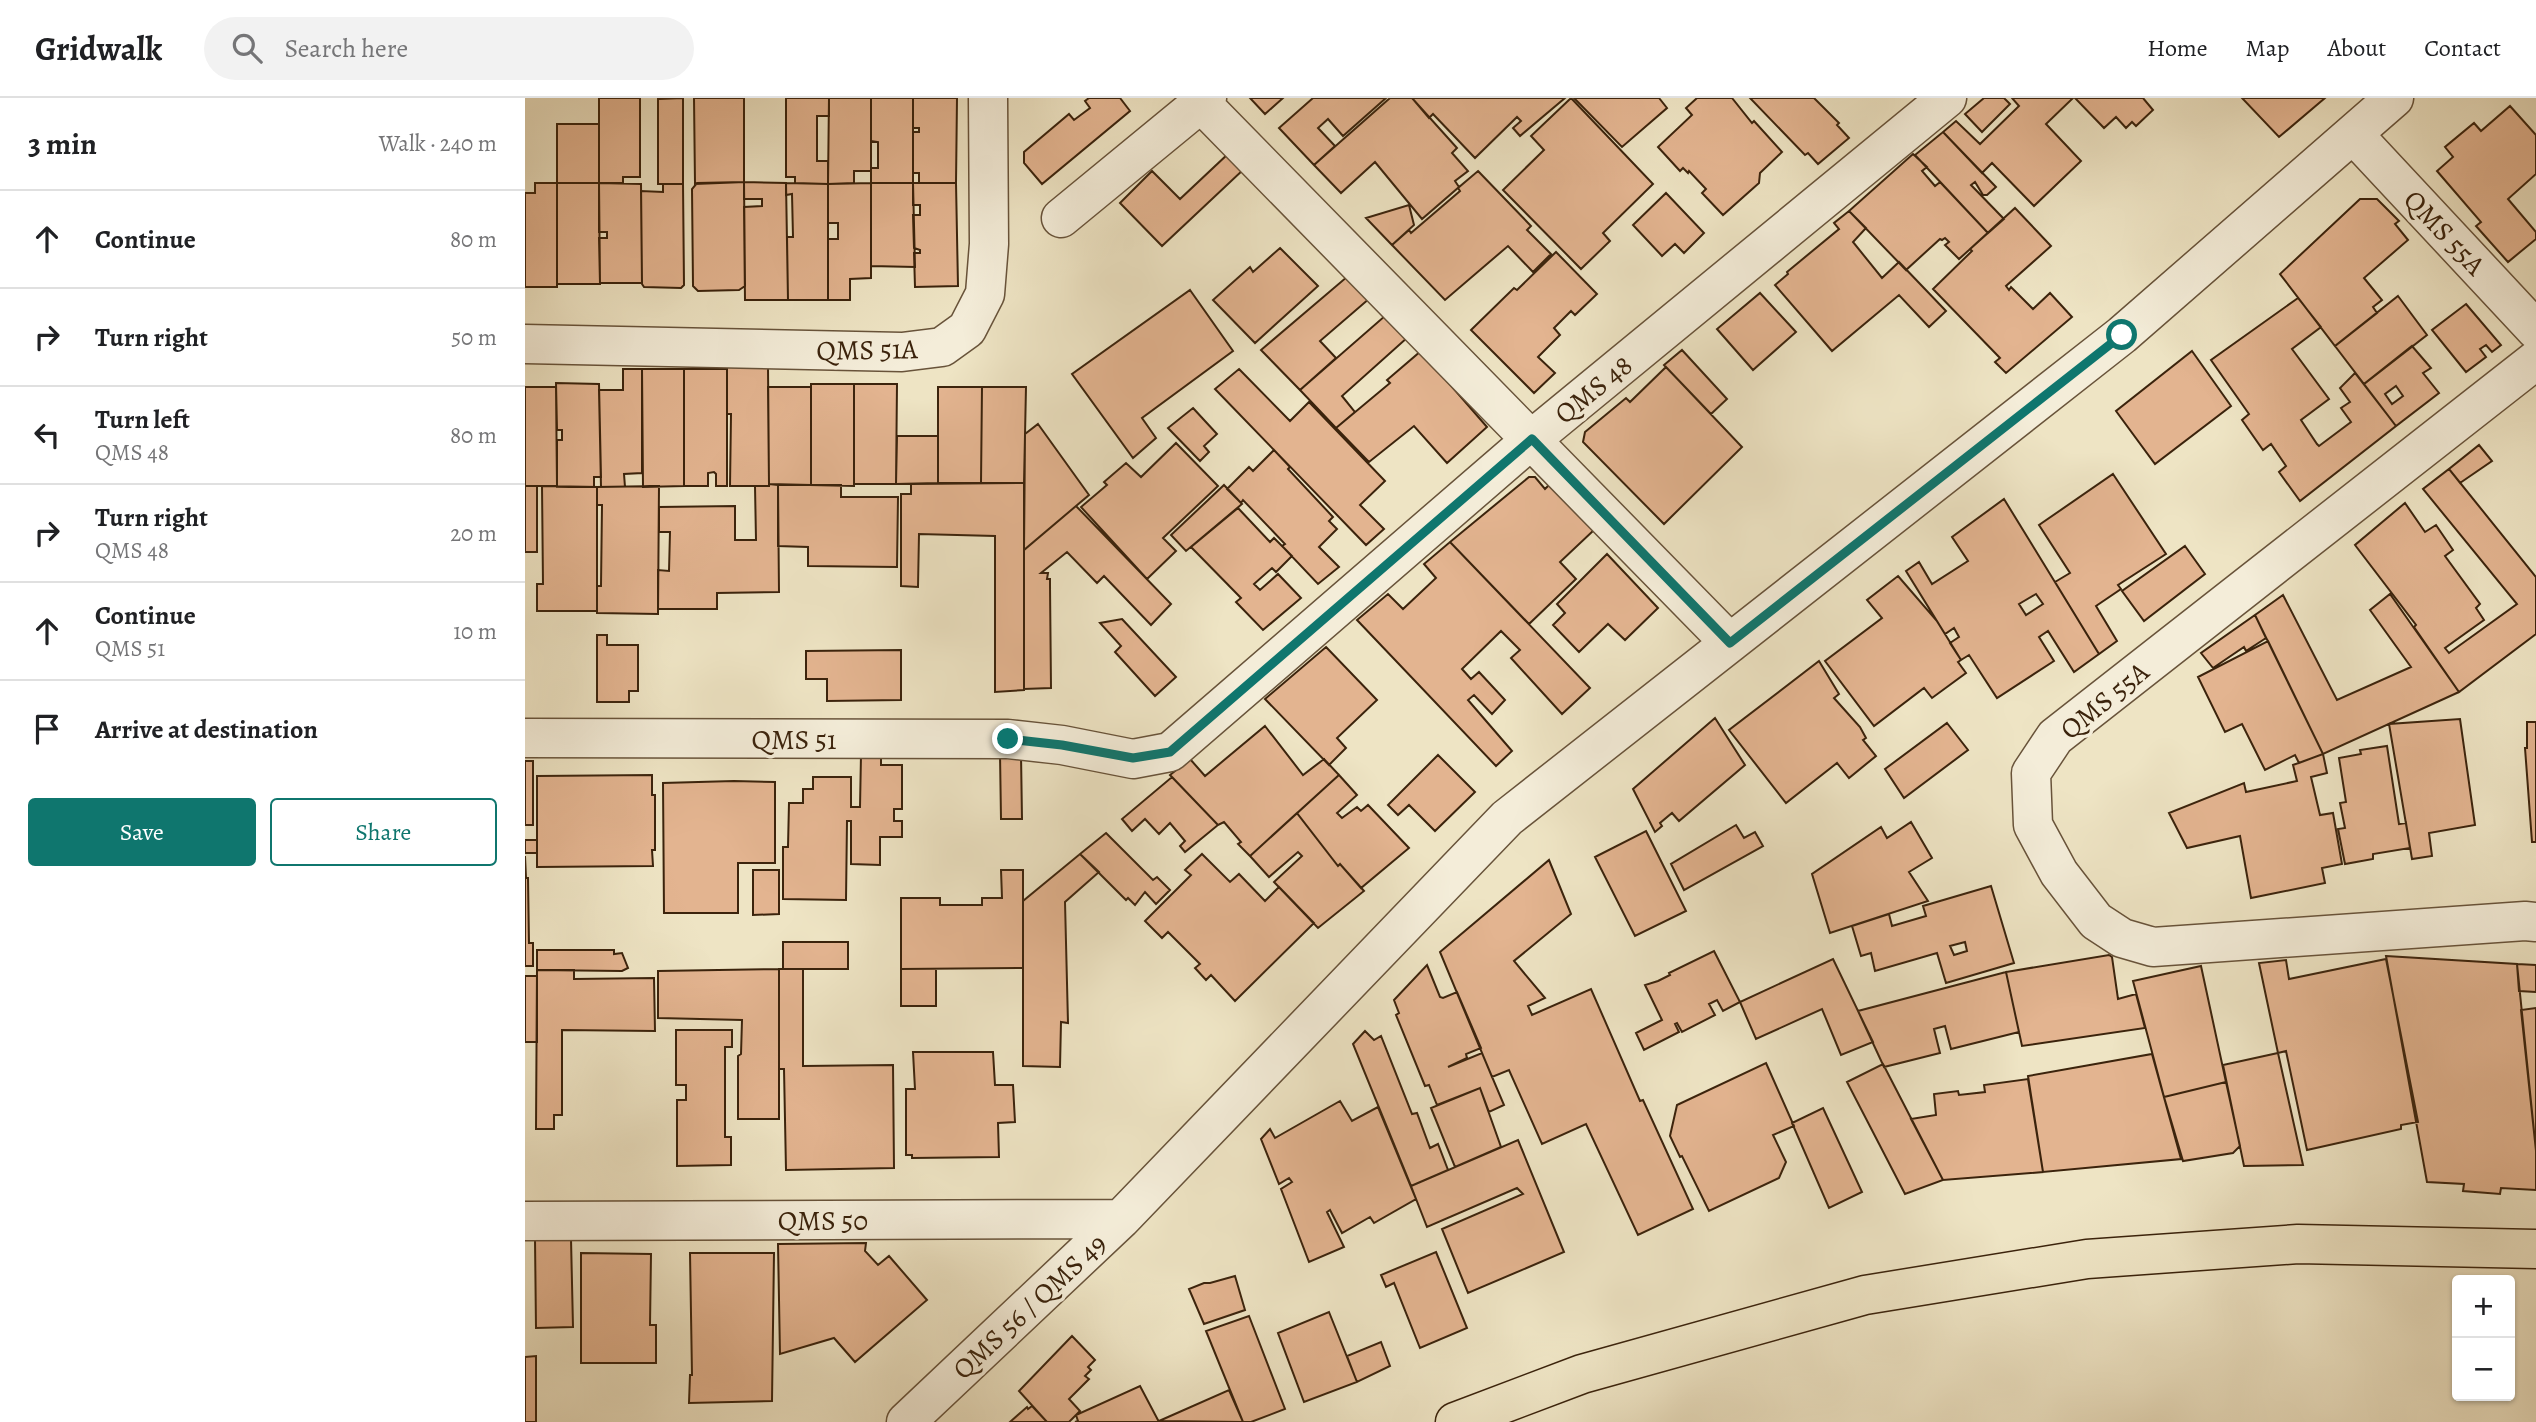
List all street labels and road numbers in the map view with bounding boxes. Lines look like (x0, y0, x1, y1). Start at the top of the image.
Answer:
street label: QMS 55A (2395, 182, 2494, 284)
street label: QMS 51A (816, 330, 919, 370)
street label: QMS 48 (1547, 347, 1641, 433)
street label: QMS 55A (2052, 653, 2158, 748)
street label: QMS 51 (751, 721, 837, 759)
street label: QMS 50 (778, 1202, 868, 1240)
street label: QMS 56 / QMS 49 (944, 1225, 1115, 1388)

